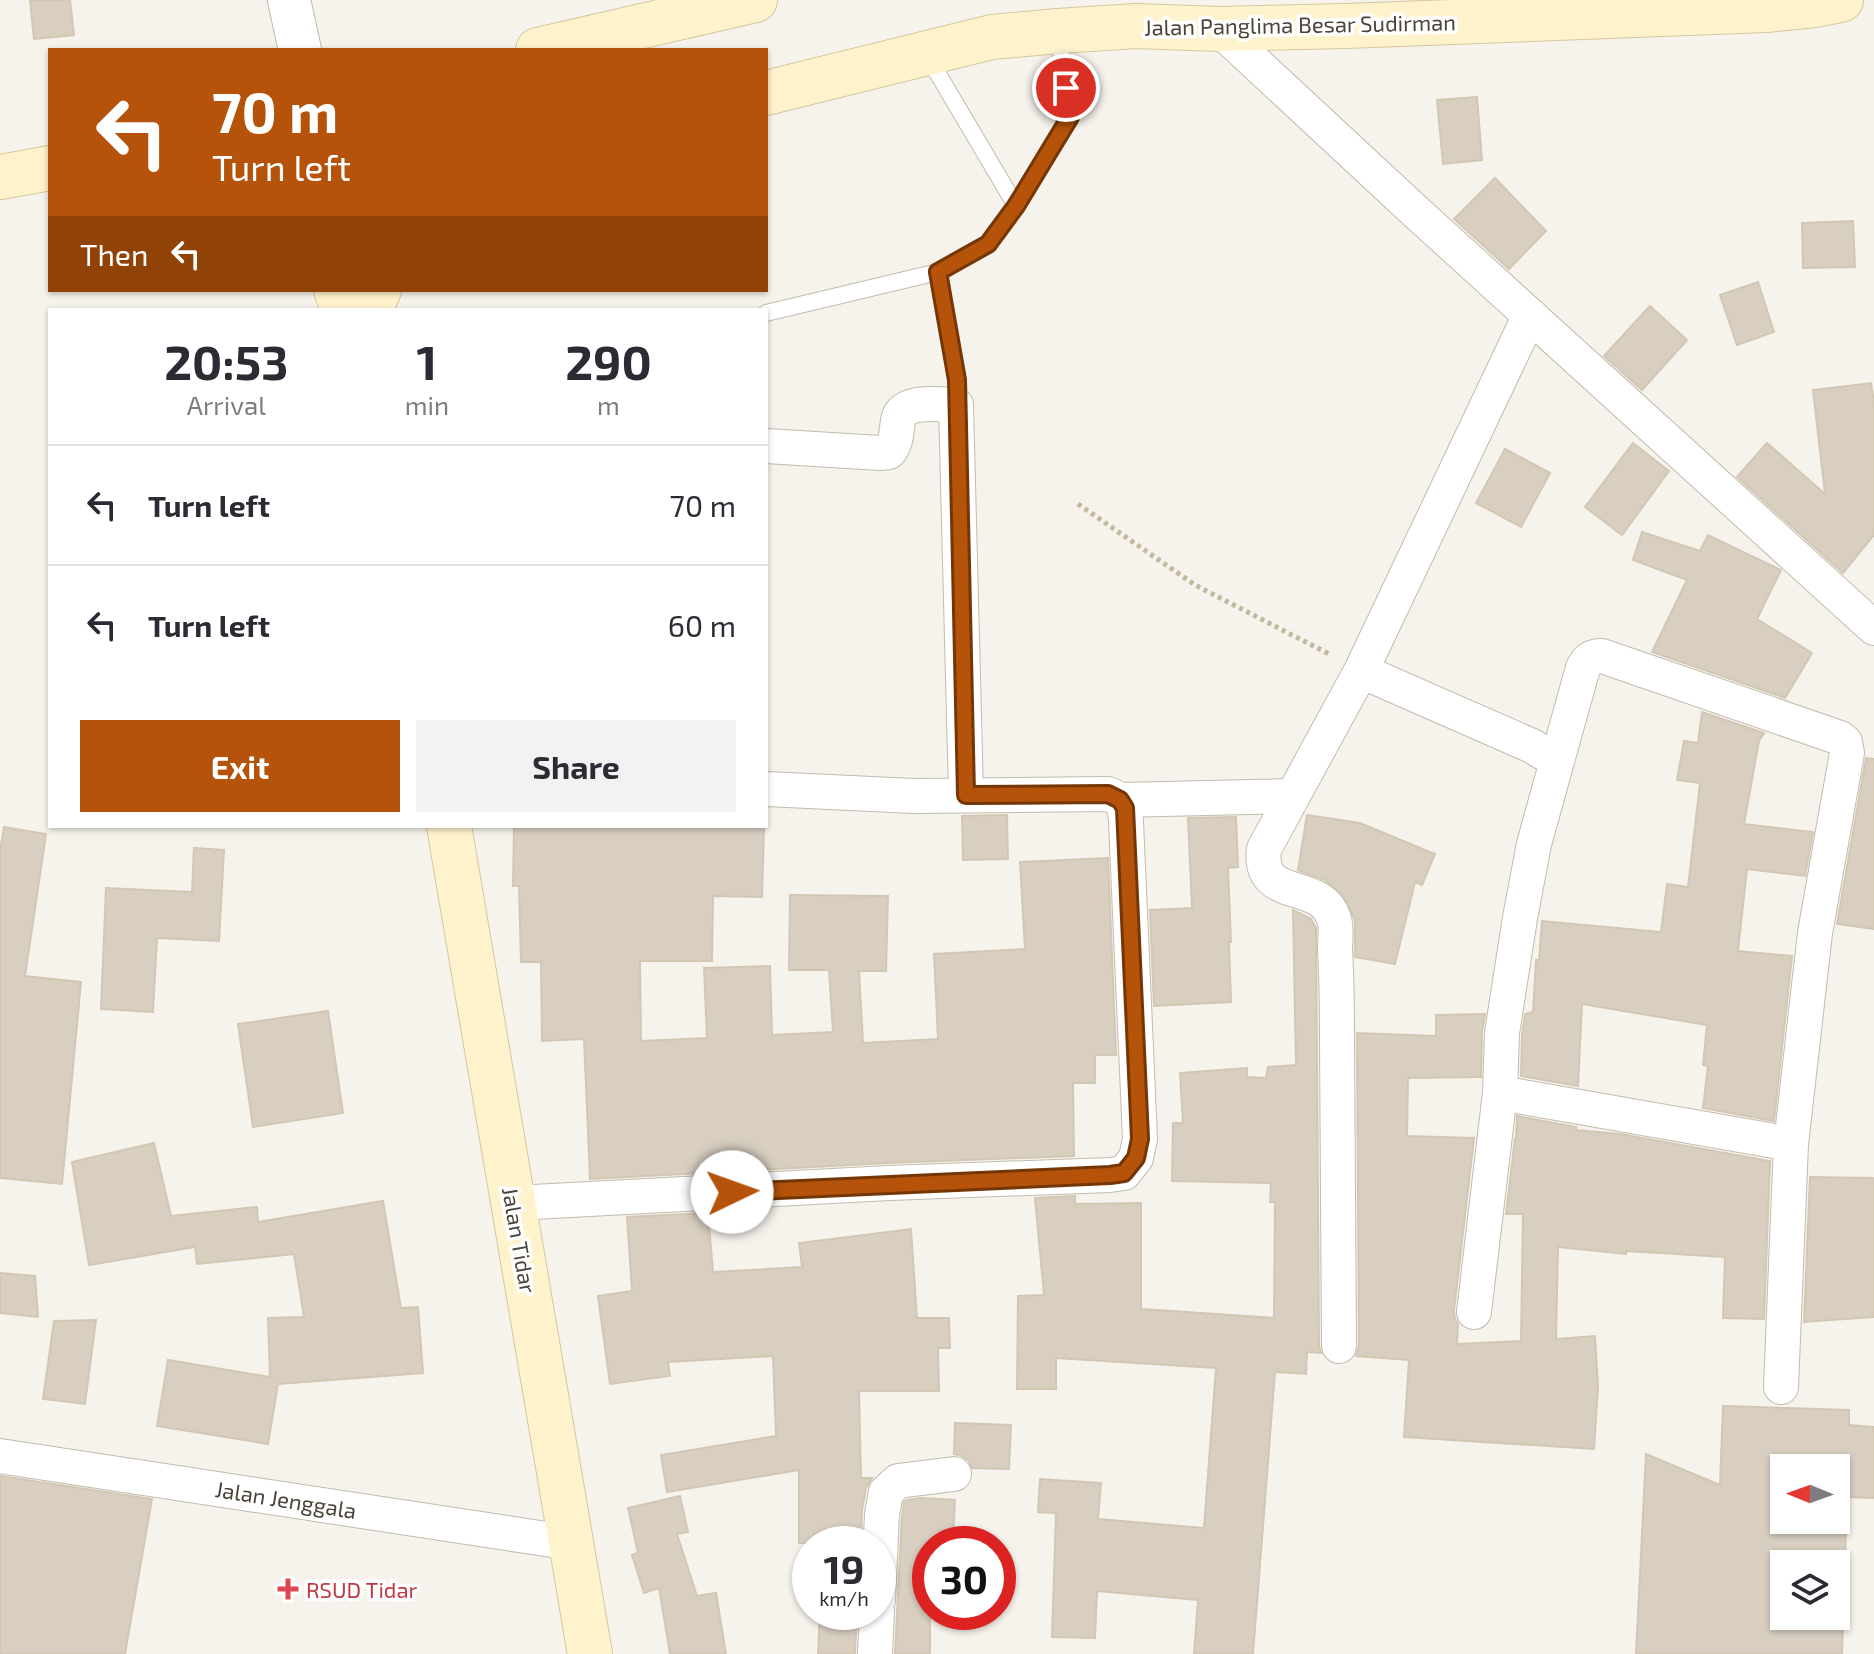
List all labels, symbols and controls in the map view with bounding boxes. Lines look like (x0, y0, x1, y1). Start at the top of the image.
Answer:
street label: Jalan Panglima Besar Sudirman (1144, 8, 1456, 40)
pin (1032, 54, 1100, 122)
icon: arrive (1044, 66, 1088, 110)
text: 70 m (212, 77, 338, 144)
icon: left (80, 80, 184, 184)
text: Turn left (212, 145, 351, 188)
icon: left (164, 232, 208, 276)
text: Then (80, 236, 148, 272)
text: 20:53 (164, 332, 288, 390)
text: 1 (416, 332, 437, 390)
text: 290 (565, 332, 652, 390)
text: Arrival (187, 389, 266, 420)
text: min (405, 389, 449, 420)
text: m (597, 389, 620, 420)
icon: left (80, 483, 124, 527)
text: Turn left (148, 487, 270, 523)
text: 70 m (670, 487, 736, 523)
icon: left (80, 603, 124, 647)
text: Turn left (148, 607, 270, 643)
text: 60 m (668, 607, 736, 643)
button: Exit (80, 720, 400, 812)
button: Share (416, 720, 736, 812)
position arrow (690, 1150, 774, 1234)
street label: Jalan Tidar (498, 1185, 542, 1295)
north arrow (1770, 1454, 1850, 1534)
map controls (1770, 1454, 1850, 1630)
street label: Jalan Jenggala (214, 1475, 358, 1523)
speed limit sign: 30 (912, 1526, 1016, 1630)
text: 19 (824, 1544, 864, 1592)
button: layers (1770, 1550, 1850, 1630)
place label: RSUD Tidar (306, 1576, 418, 1602)
marker: RSUD Tidar (277, 1578, 299, 1600)
text: km/h (819, 1586, 869, 1610)

